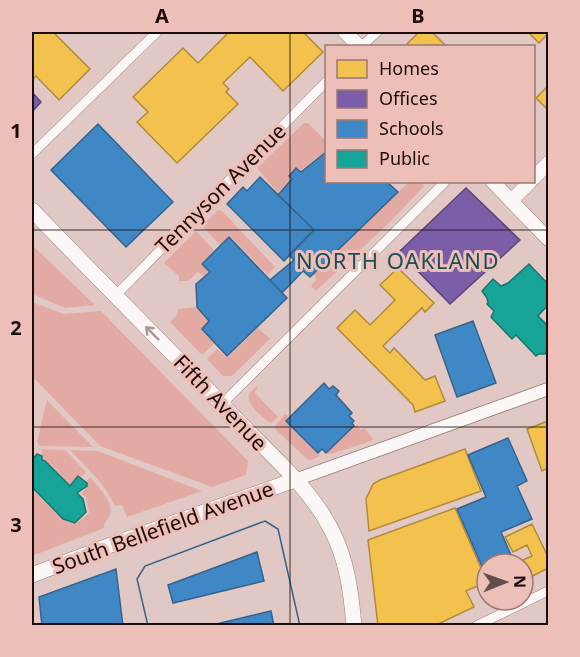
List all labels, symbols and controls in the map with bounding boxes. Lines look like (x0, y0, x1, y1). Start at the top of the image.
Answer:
text: A (155, 2, 169, 29)
text: B (411, 2, 425, 29)
legend (325, 45, 535, 183)
text: Homes (379, 56, 439, 80)
text: Offices (379, 86, 438, 110)
text: Schools (379, 116, 444, 140)
text: 1 (10, 117, 22, 144)
street label: Tennyson Avenue (149, 117, 292, 260)
text: Public (379, 146, 430, 170)
district label: NORTH OAKLAND (296, 245, 500, 275)
text: 2 (10, 314, 22, 341)
one-way arrow (144, 326, 159, 341)
street label: Fifth Avenue (168, 348, 274, 456)
street label: South Bellefield Avenue (48, 474, 277, 580)
text: 3 (10, 511, 22, 538)
north arrow (475, 552, 535, 612)
text: N (509, 575, 531, 588)

